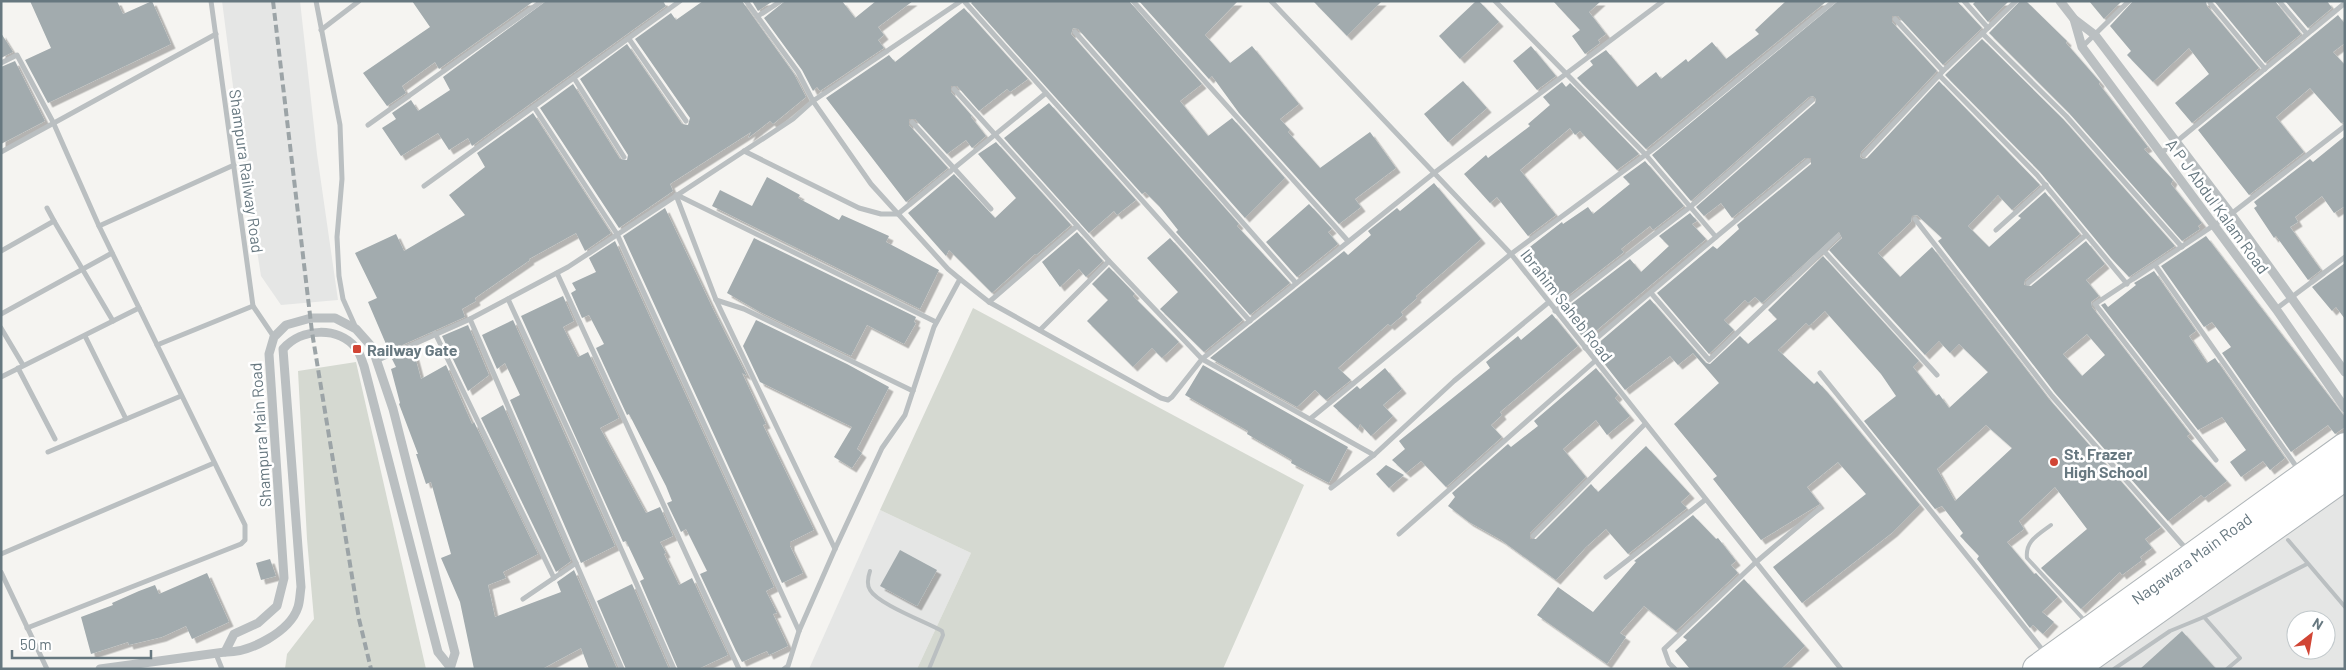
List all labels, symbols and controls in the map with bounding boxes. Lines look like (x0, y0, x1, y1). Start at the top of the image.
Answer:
street label: Shampura Railway Road (226, 88, 268, 254)
street label: A P J Abdul Kalam Road (2163, 135, 2273, 277)
street label: Ibrahim Saheb Road (1517, 245, 1617, 365)
place label: Railway Gate (367, 340, 458, 359)
marker: Railway Gate (351, 343, 363, 355)
street label: Shampura Main Road (245, 362, 275, 508)
place label: St. Frazer High School (2064, 444, 2148, 481)
marker: St. Frazer High School (2048, 456, 2060, 468)
street label: Nagawara Main Road (2127, 508, 2255, 608)
north arrow (2286, 610, 2336, 660)
text: N (2310, 614, 2326, 633)
scale bar (12, 628, 151, 660)
text: 50 m (20, 635, 52, 653)

